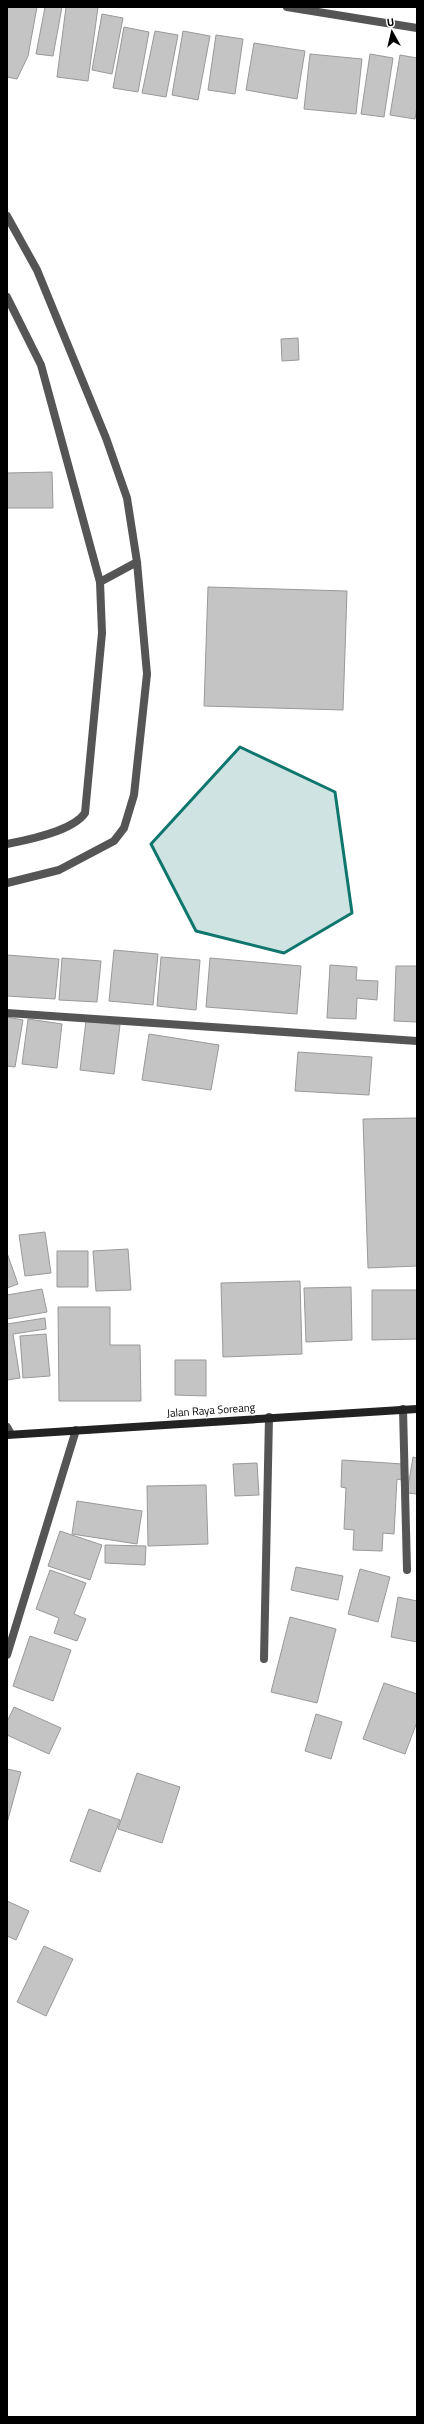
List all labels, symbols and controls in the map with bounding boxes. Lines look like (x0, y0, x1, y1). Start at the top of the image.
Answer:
north arrow (372, 12, 412, 52)
text: U (386, 14, 395, 31)
street label: Jalan Raya Soreang (166, 1399, 256, 1421)

